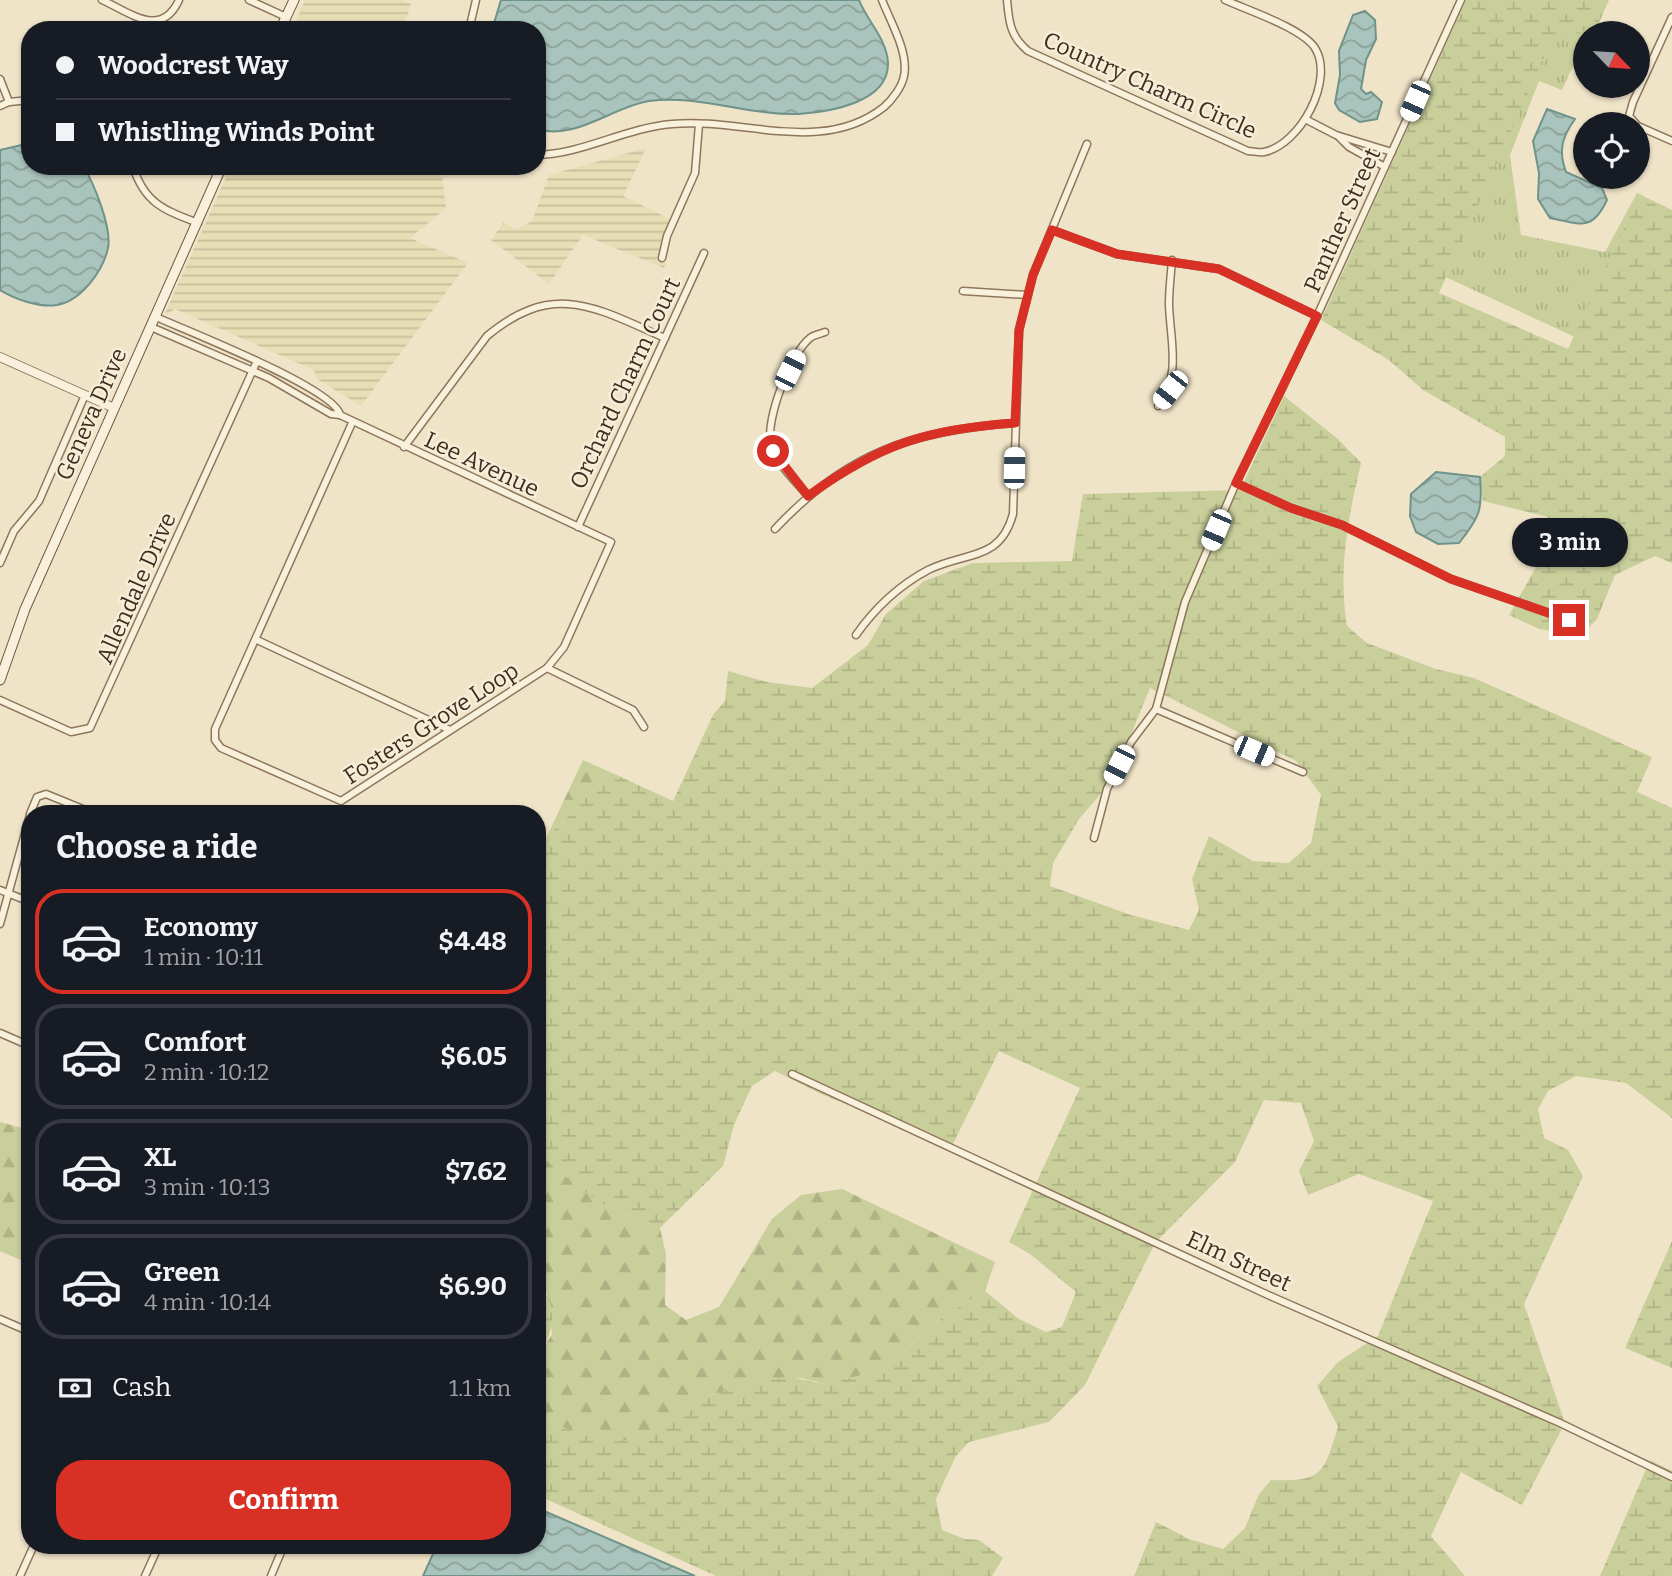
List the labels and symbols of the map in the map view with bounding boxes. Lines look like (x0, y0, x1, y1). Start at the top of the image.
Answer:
north arrow (1573, 21, 1650, 98)
street label: Country Charm Circle (1039, 25, 1261, 145)
car (1397, 78, 1434, 124)
street label: Panther Street (1298, 144, 1386, 296)
street label: Orchard Charm Court (564, 273, 686, 493)
street label: Geneva Drive (49, 344, 133, 484)
car (772, 347, 809, 393)
car (1149, 367, 1192, 413)
street label: Lee Avenue (420, 425, 544, 503)
route start (757, 435, 789, 467)
car (1004, 447, 1025, 489)
car (1199, 507, 1234, 553)
street label: Allendale Drive (90, 508, 182, 668)
callout: 3 min (1511, 518, 1627, 568)
route end (1553, 604, 1585, 636)
street label: Fosters Grove Loop (338, 656, 524, 790)
car (1231, 733, 1278, 769)
car (1101, 742, 1138, 788)
street label: Elm Street (1182, 1225, 1296, 1297)

